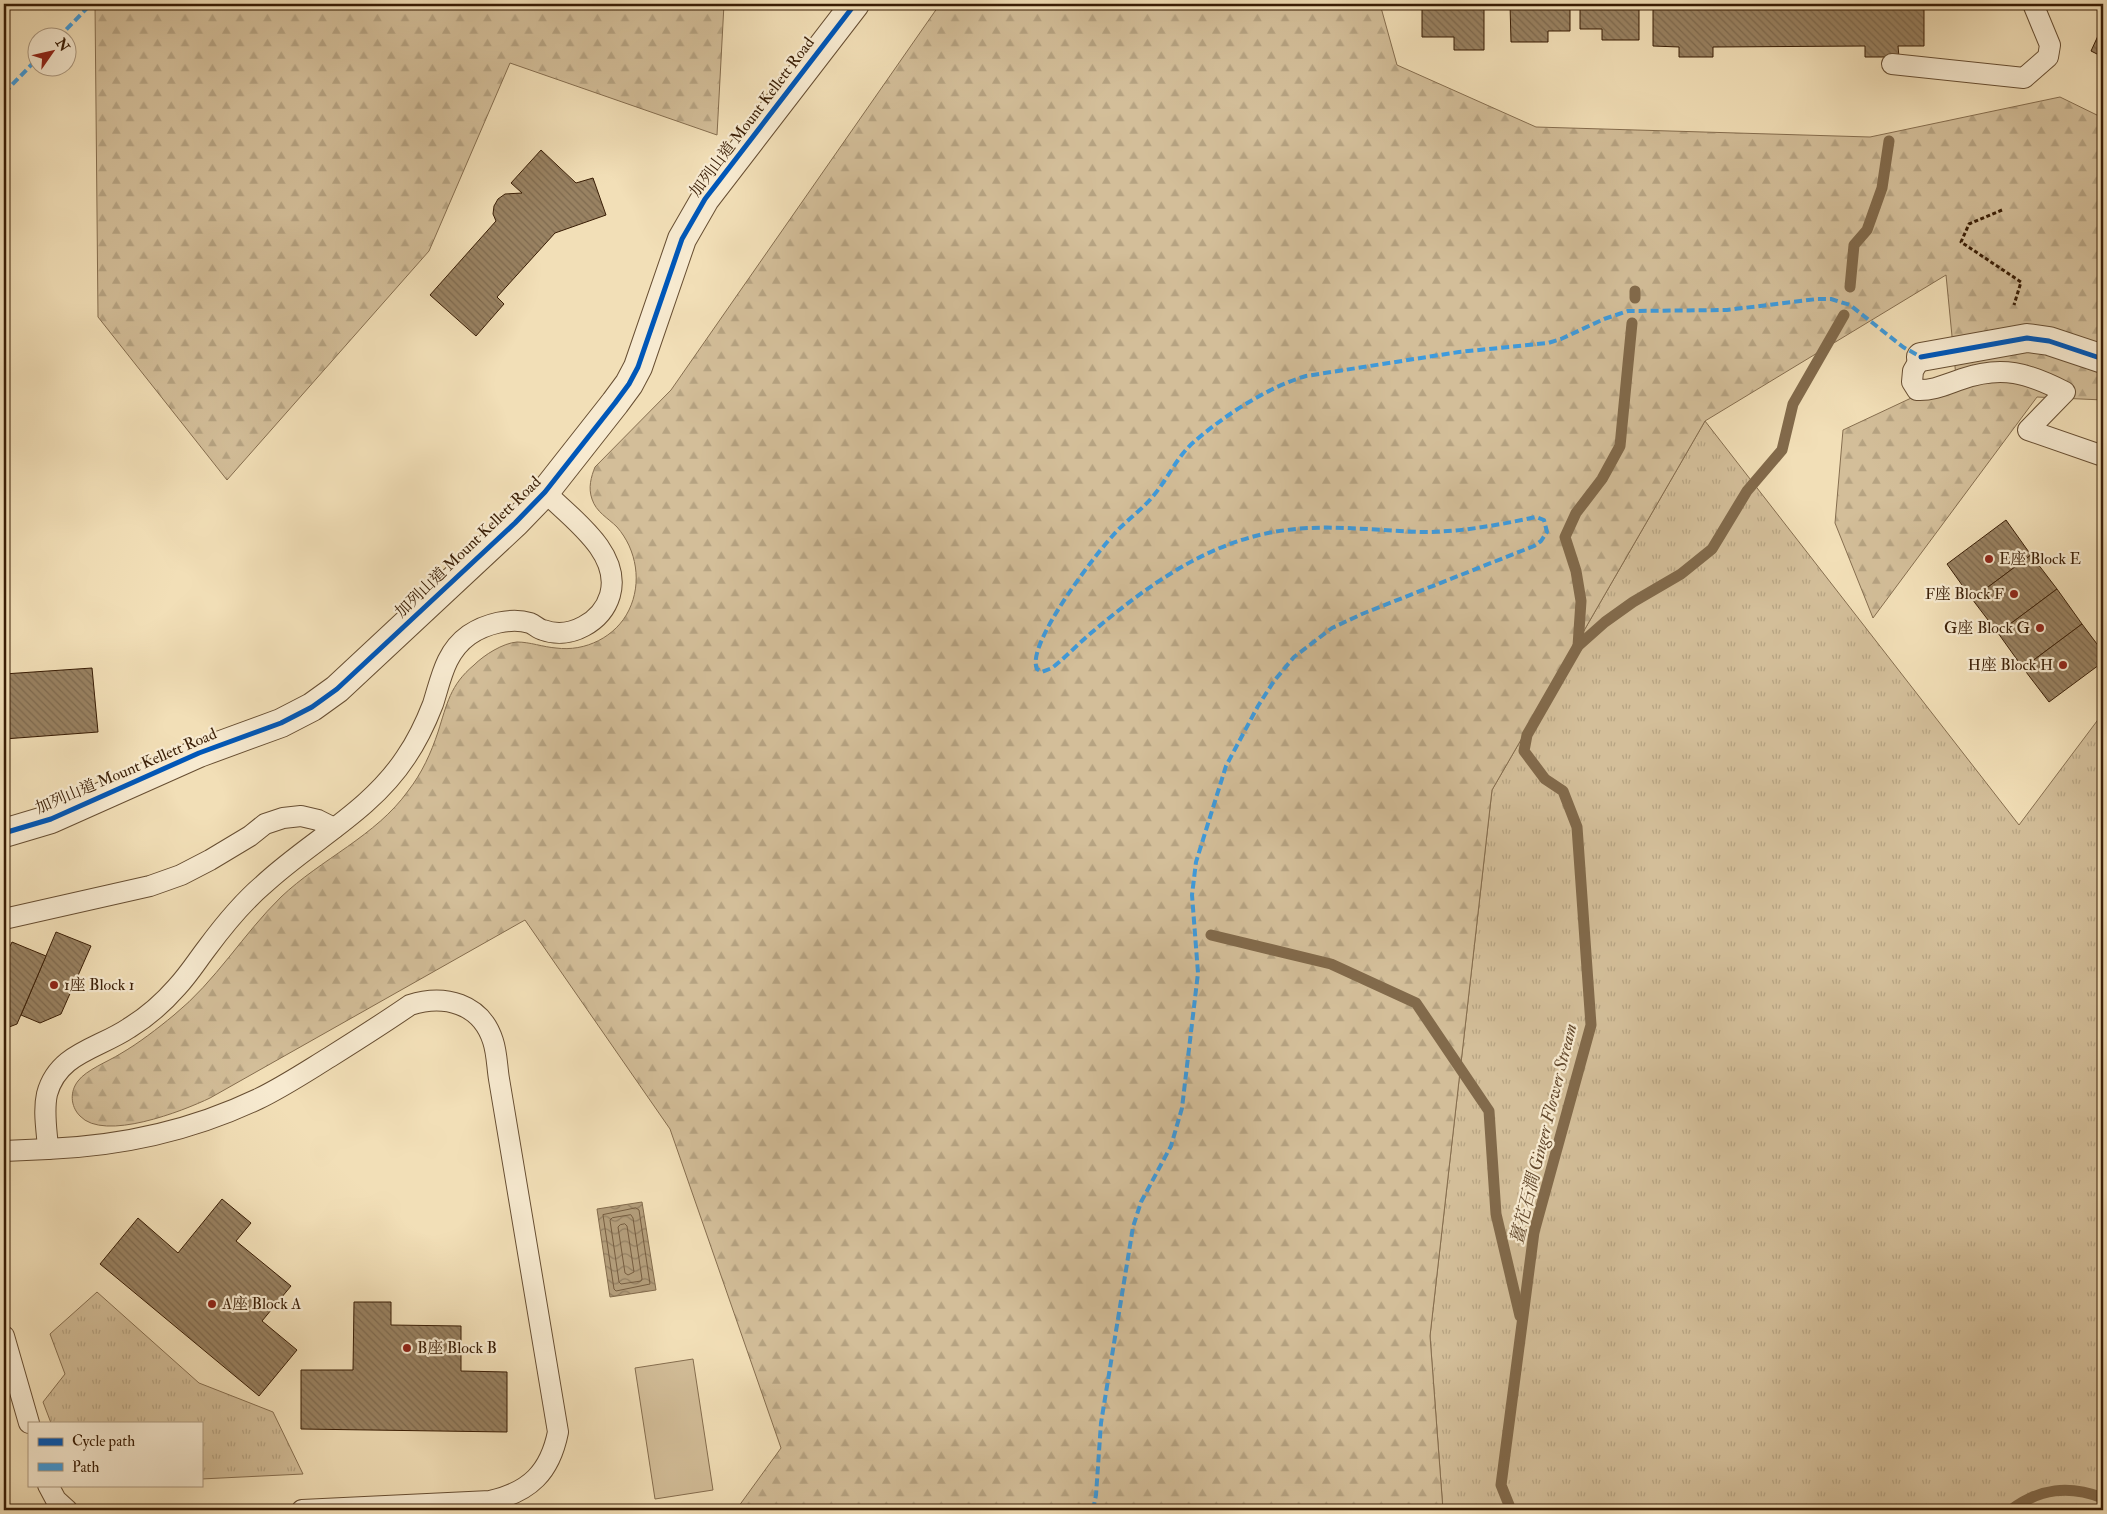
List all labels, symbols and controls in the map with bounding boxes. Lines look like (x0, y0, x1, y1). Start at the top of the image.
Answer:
north arrow (28, 28, 78, 78)
street label: 加列山道 Mount Kellett Road (685, 33, 819, 201)
text: N (51, 34, 73, 55)
street label: 加列山道 Mount Kellett Road (391, 472, 545, 622)
place label: E座 Block E (1999, 549, 2081, 569)
marker: E座 Block E (1983, 553, 1995, 565)
place label: F座 Block F (1925, 584, 2004, 604)
marker: F座 Block F (2008, 588, 2020, 600)
place label: G座 Block G (1944, 618, 2030, 638)
marker: G座 Block G (2034, 622, 2046, 634)
place label: H座 Block H (1968, 655, 2053, 675)
marker: H座 Block H (2057, 659, 2069, 671)
street label: 加列山道 Mount Kellett Road (32, 724, 220, 818)
place label: 1座 Block 1 (64, 975, 134, 995)
marker: 1座 Block 1 (48, 979, 60, 991)
water label: 薑花石澗 Ginger Flower Stream (1505, 1021, 1583, 1247)
place label: A座 Block A (221, 1294, 301, 1314)
marker: A座 Block A (206, 1298, 218, 1310)
place label: B座 Block B (417, 1338, 497, 1358)
marker: B座 Block B (401, 1342, 413, 1354)
legend (28, 1422, 202, 1486)
text: Cycle path (72, 1432, 135, 1452)
text: Path (72, 1458, 99, 1477)

